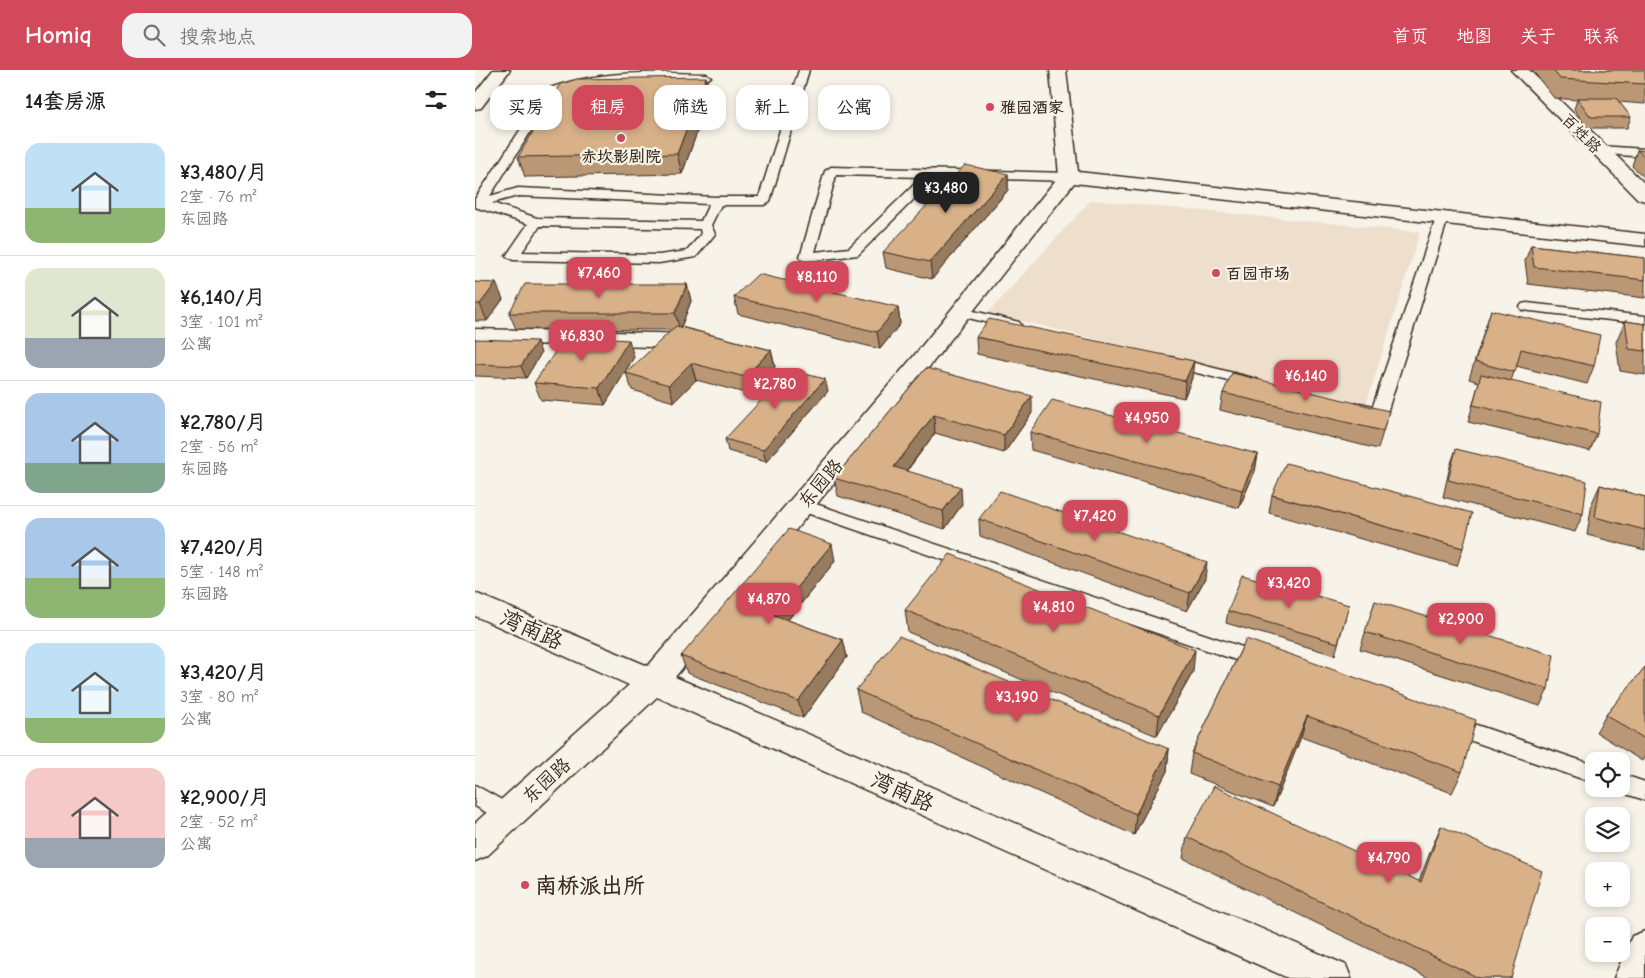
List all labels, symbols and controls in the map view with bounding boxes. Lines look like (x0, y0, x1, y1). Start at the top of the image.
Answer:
search box (122, 13, 472, 58)
text: Homiq (25, 21, 92, 49)
icon: search (140, 21, 168, 49)
text: 搜索地点 (180, 26, 256, 48)
text: 首页 (1392, 26, 1428, 47)
text: 地图 (1456, 26, 1492, 47)
text: 关于 (1520, 26, 1556, 47)
text: 联系 (1584, 26, 1620, 47)
chip: 买房 (490, 85, 562, 130)
chip: 租房 (572, 85, 644, 130)
chip: 筛选 (654, 85, 726, 130)
chip: 新上 (736, 85, 808, 130)
chip: 公寓 (818, 85, 890, 130)
icon: filters (422, 86, 450, 114)
text: 14套房源 (25, 89, 106, 113)
place label: 雅园酒家 (1000, 99, 1064, 117)
marker: 雅园酒家 (984, 101, 996, 113)
street label: 百姓路 (1558, 110, 1605, 157)
marker: 赤坎影剧院 (615, 132, 627, 144)
place label: 赤坎影剧院 (581, 148, 661, 166)
text: ¥3,480/月 (180, 160, 268, 184)
icon: home (65, 163, 125, 223)
pin: ¥3,480 (905, 172, 987, 214)
text: ¥3,480 (924, 179, 968, 197)
text: 2室 · 76 m² (180, 188, 257, 206)
text: 东园路 (180, 210, 228, 228)
pin: ¥7,460 (558, 256, 640, 299)
pin: ¥8,110 (776, 260, 858, 303)
text: ¥7,460 (577, 264, 621, 282)
place label: 百园市场 (1226, 265, 1290, 283)
marker: 百园市场 (1210, 267, 1222, 279)
text: ¥8,110 (797, 268, 837, 286)
text: ¥6,140/月 (180, 285, 265, 309)
icon: home (65, 288, 125, 348)
text: 3室 · 101 m² (180, 313, 263, 331)
pin: ¥6,830 (541, 320, 623, 362)
text: ¥6,830 (560, 327, 604, 345)
text: 公寓 (180, 335, 212, 353)
pin: ¥6,140 (1265, 360, 1347, 402)
text: ¥6,140 (1285, 367, 1327, 385)
pin: ¥2,780 (734, 368, 816, 410)
text: ¥2,780 (754, 375, 796, 393)
pin: ¥4,950 (1106, 402, 1188, 444)
text: ¥4,950 (1125, 409, 1169, 427)
text: ¥2,780/月 (180, 410, 267, 434)
icon: home (65, 413, 125, 473)
text: 2室 · 56 m² (180, 438, 258, 456)
street label: 东园路 (794, 455, 848, 513)
text: 东园路 (180, 460, 228, 478)
pin: ¥7,420 (1054, 500, 1136, 542)
text: ¥7,420 (1074, 507, 1116, 525)
text: ¥7,420/月 (180, 535, 266, 559)
icon: home (65, 538, 125, 598)
text: 5室 · 148 m² (180, 563, 263, 581)
pin: ¥3,420 (1248, 566, 1330, 609)
text: ¥3,420 (1267, 574, 1311, 592)
pin: ¥4,870 (728, 582, 810, 625)
text: 东园路 (180, 585, 228, 603)
text: ¥4,870 (748, 590, 790, 608)
pin: ¥4,810 (1013, 590, 1095, 633)
text: ¥4,810 (1033, 598, 1075, 616)
pin: ¥2,900 (1420, 602, 1502, 645)
street label: 湾南路 (496, 605, 567, 655)
text: ¥2,900 (1438, 610, 1484, 628)
text: ¥3,420/月 (180, 660, 267, 684)
icon: home (65, 663, 125, 723)
pin: ¥3,190 (976, 680, 1058, 723)
text: 3室 · 80 m² (180, 688, 258, 706)
text: ¥3,190 (996, 688, 1038, 706)
text: 公寓 (180, 710, 212, 728)
map controls (1585, 752, 1630, 962)
button: locate (1585, 752, 1630, 797)
street label: 东园路 (518, 753, 575, 808)
street label: 湾南路 (867, 767, 938, 817)
text: ¥2,900/月 (180, 785, 270, 809)
icon: home (65, 788, 125, 848)
button: layers (1585, 807, 1630, 852)
text: 2室 · 52 m² (180, 813, 257, 831)
text: 公寓 (180, 835, 212, 853)
pin: ¥4,790 (1348, 842, 1430, 884)
text: ¥4,790 (1368, 849, 1410, 867)
button: + (1585, 862, 1630, 907)
place label: 南桥派出所 (535, 873, 645, 899)
marker: 南桥派出所 (519, 879, 531, 891)
button: − (1585, 917, 1630, 962)

